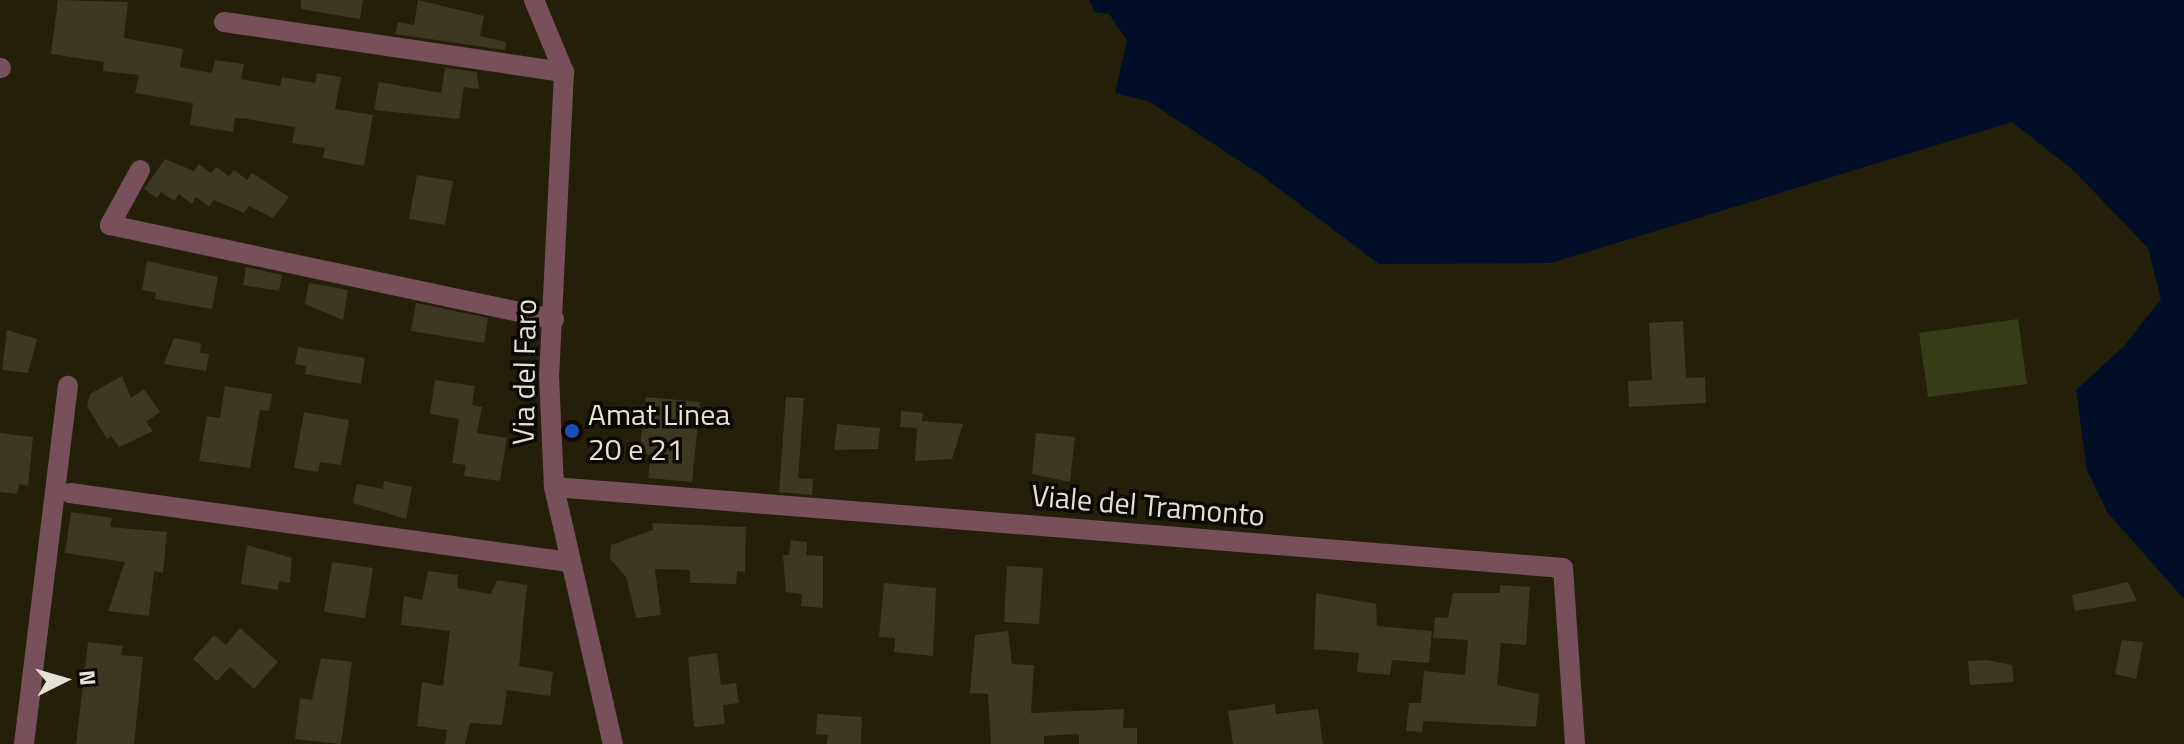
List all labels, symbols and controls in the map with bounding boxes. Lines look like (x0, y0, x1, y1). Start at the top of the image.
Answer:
street label: Via del Faro (505, 299, 543, 445)
place label: Amat Linea 20 e 21 (588, 396, 730, 466)
marker: Amat Linea 20 e 21 (563, 422, 581, 440)
street label: Viale del Tramonto (1030, 477, 1266, 533)
north arrow (24, 640, 104, 720)
text: N (70, 669, 106, 687)

